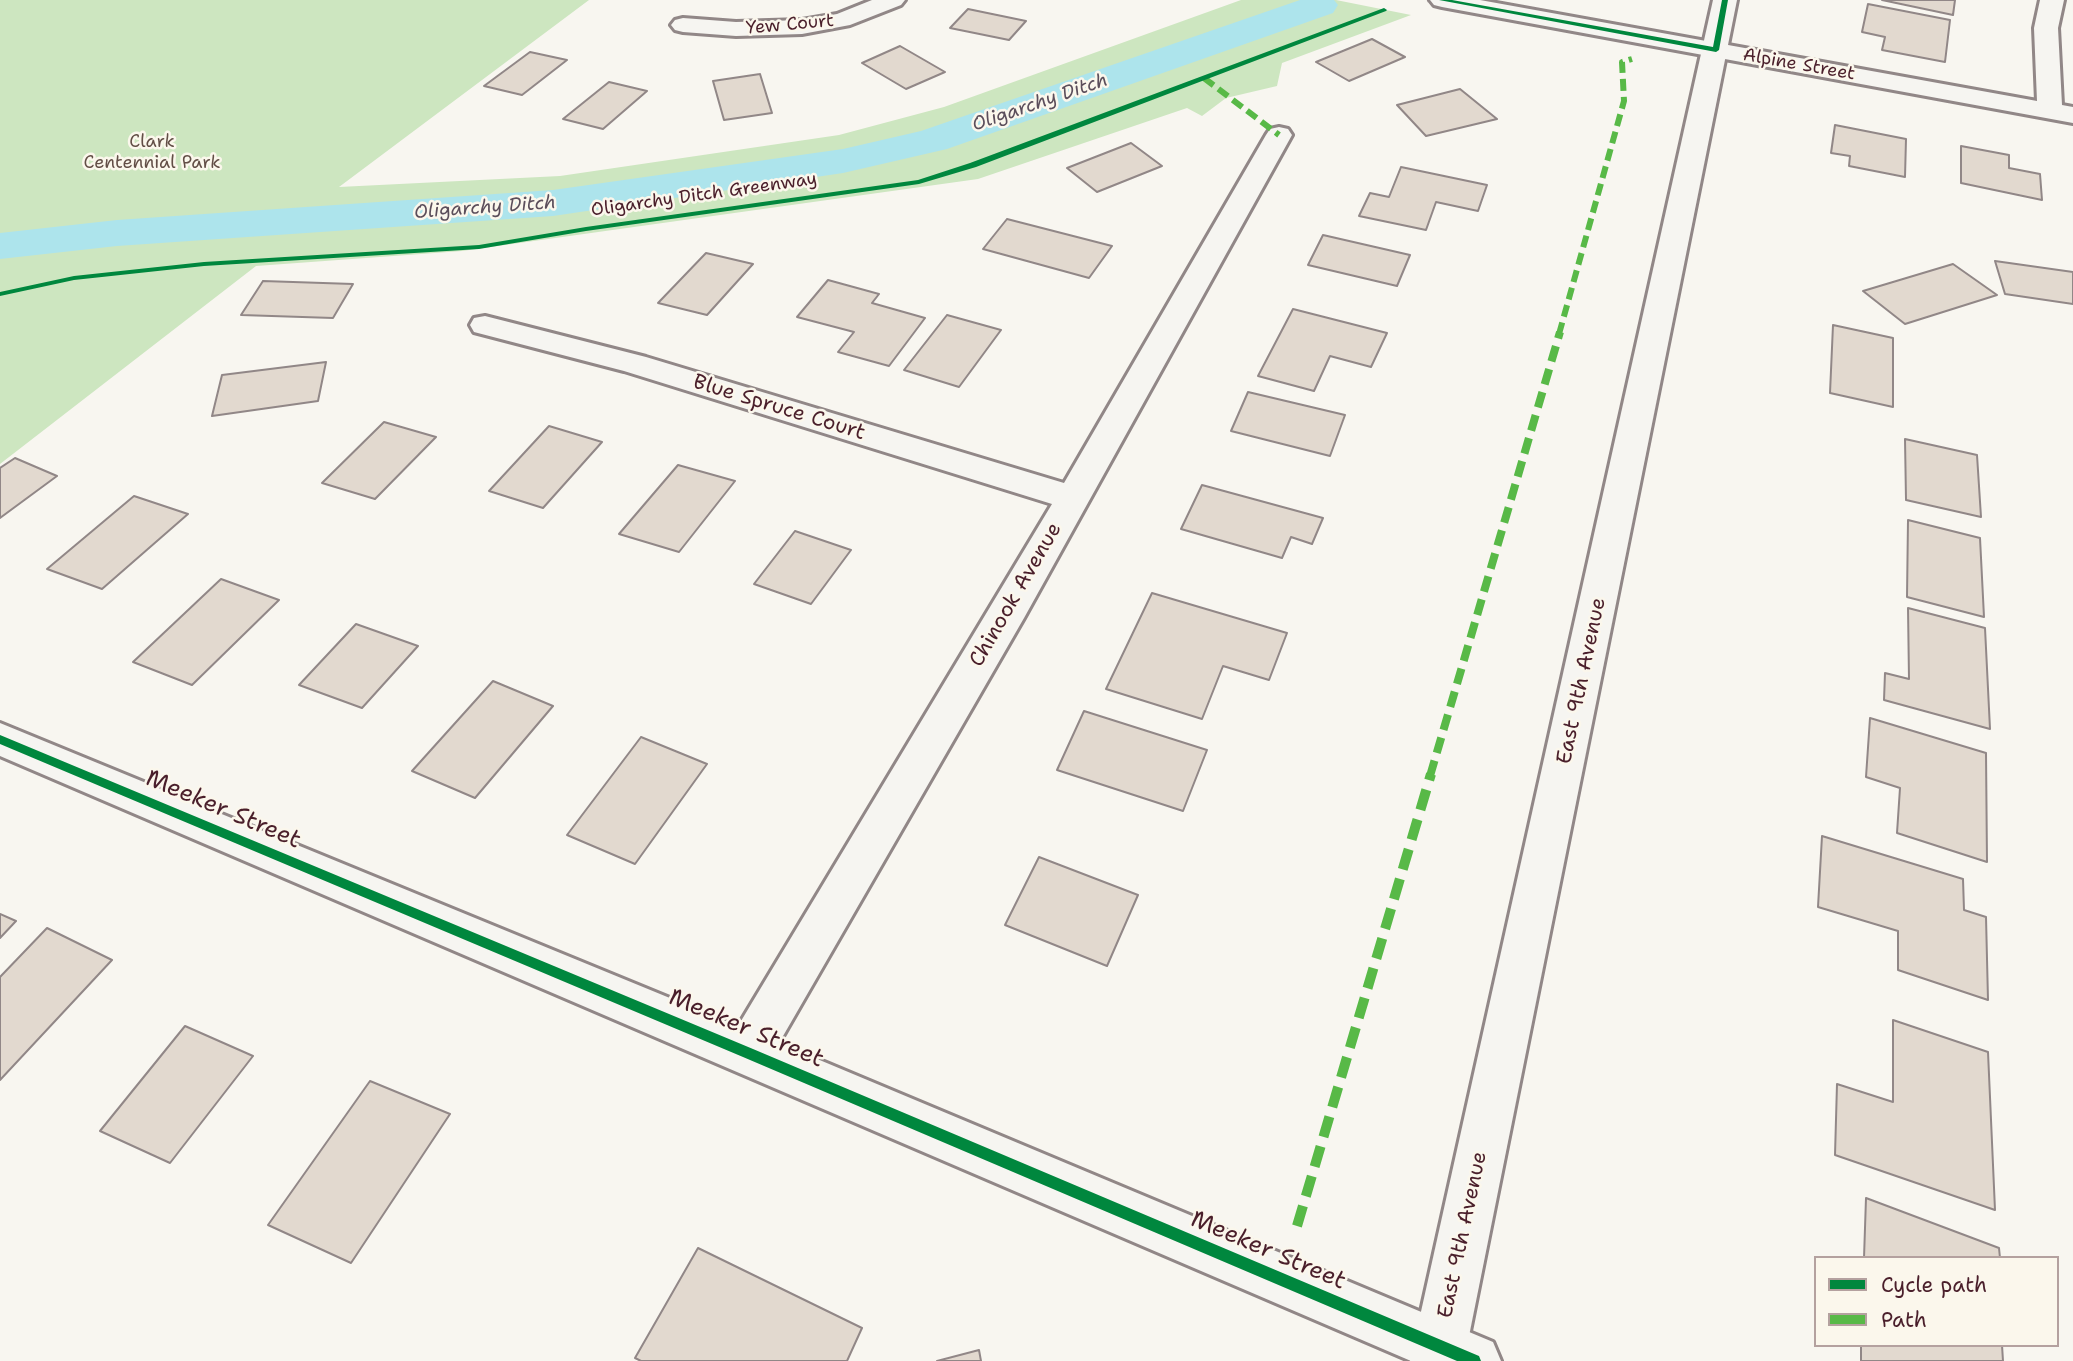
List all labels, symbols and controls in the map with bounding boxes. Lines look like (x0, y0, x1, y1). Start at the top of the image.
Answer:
street label: Yew Court (745, 10, 835, 40)
street label: Alpine Street (1741, 45, 1857, 85)
water label: Oligarchy Ditch (969, 69, 1111, 137)
park label: Clark Centennial Park (84, 131, 220, 174)
street label: Oligarchy Ditch Greenway (590, 168, 818, 222)
water label: Oligarchy Ditch (413, 192, 557, 224)
street label: Blue Spruce Court (690, 370, 868, 446)
street label: Chinook Avenue (964, 518, 1068, 672)
street label: East 9th Avenue (1552, 595, 1612, 767)
street label: Meeker Street (141, 764, 305, 856)
street label: Meeker Street (664, 983, 828, 1075)
street label: East 9th Avenue (1433, 1149, 1493, 1321)
street label: Meeker Street (1186, 1205, 1350, 1297)
legend (1814, 1256, 2059, 1347)
text: Cycle path (1881, 1271, 1987, 1299)
text: Path (1881, 1306, 1927, 1334)

